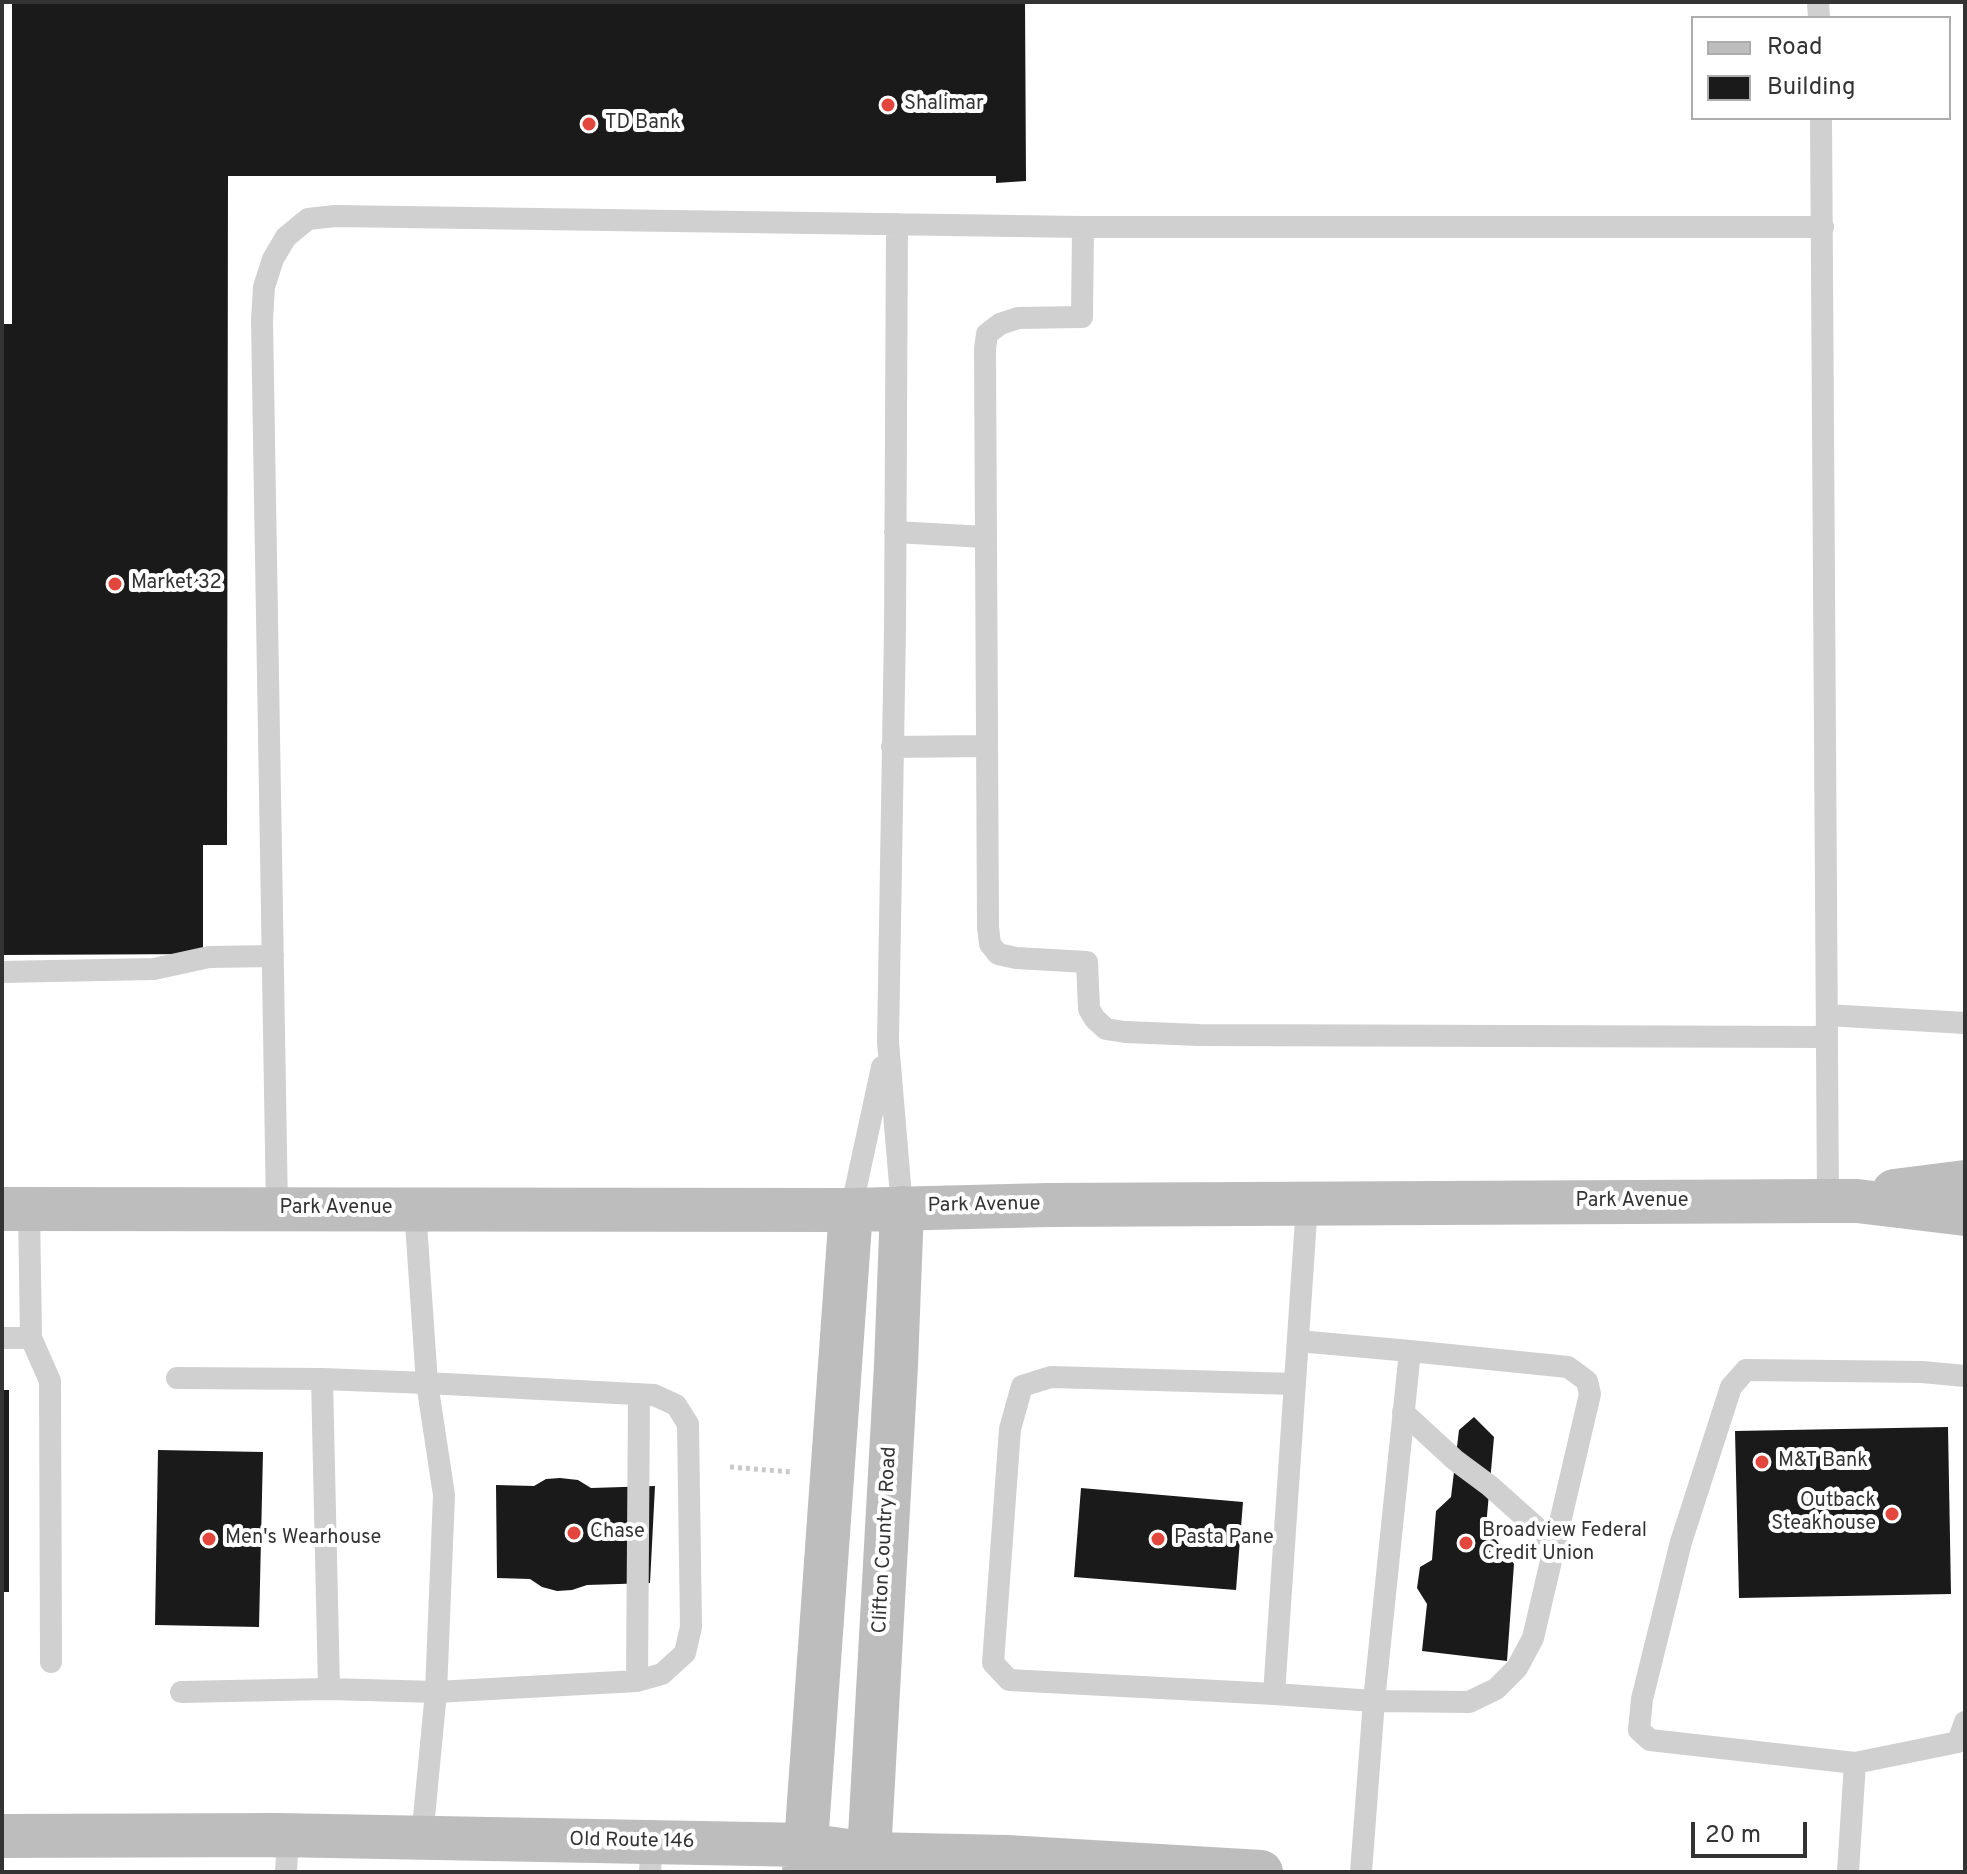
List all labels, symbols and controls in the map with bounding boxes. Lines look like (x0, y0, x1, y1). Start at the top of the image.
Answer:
legend (1691, 16, 1951, 120)
text: Road (1767, 33, 1823, 63)
text: Building (1767, 73, 1856, 103)
place label: Shalimar (904, 93, 984, 117)
marker: Shalimar (879, 96, 897, 114)
place label: TD Bank (605, 112, 681, 136)
marker: TD Bank (580, 115, 598, 133)
place label: Market 32 (131, 572, 222, 596)
marker: Market 32 (106, 575, 124, 593)
street label: Park Avenue (1576, 1190, 1688, 1214)
street label: Park Avenue (927, 1193, 1041, 1219)
street label: Park Avenue (280, 1197, 392, 1221)
street label: Clifton Country Road (869, 1446, 903, 1634)
place label: M&T Bank (1778, 1450, 1868, 1474)
marker: M&T Bank (1753, 1453, 1771, 1471)
place label: Outback Steakhouse (1771, 1490, 1876, 1537)
marker: Outback Steakhouse (1883, 1505, 1901, 1523)
place label: Broadview Federal Credit Union (1482, 1520, 1647, 1567)
place label: Chase (590, 1521, 645, 1545)
marker: Chase (565, 1524, 583, 1542)
place label: Men's Wearhouse (225, 1527, 381, 1551)
place label: Pasta Pane (1174, 1527, 1274, 1551)
marker: Men's Wearhouse (200, 1530, 218, 1548)
marker: Pasta Pane (1149, 1530, 1167, 1548)
marker: Broadview Federal Credit Union (1457, 1534, 1475, 1552)
scale bar (1695, 1806, 1811, 1856)
text: 20 m (1705, 1821, 1761, 1851)
street label: Old Route 146 (569, 1829, 695, 1855)

